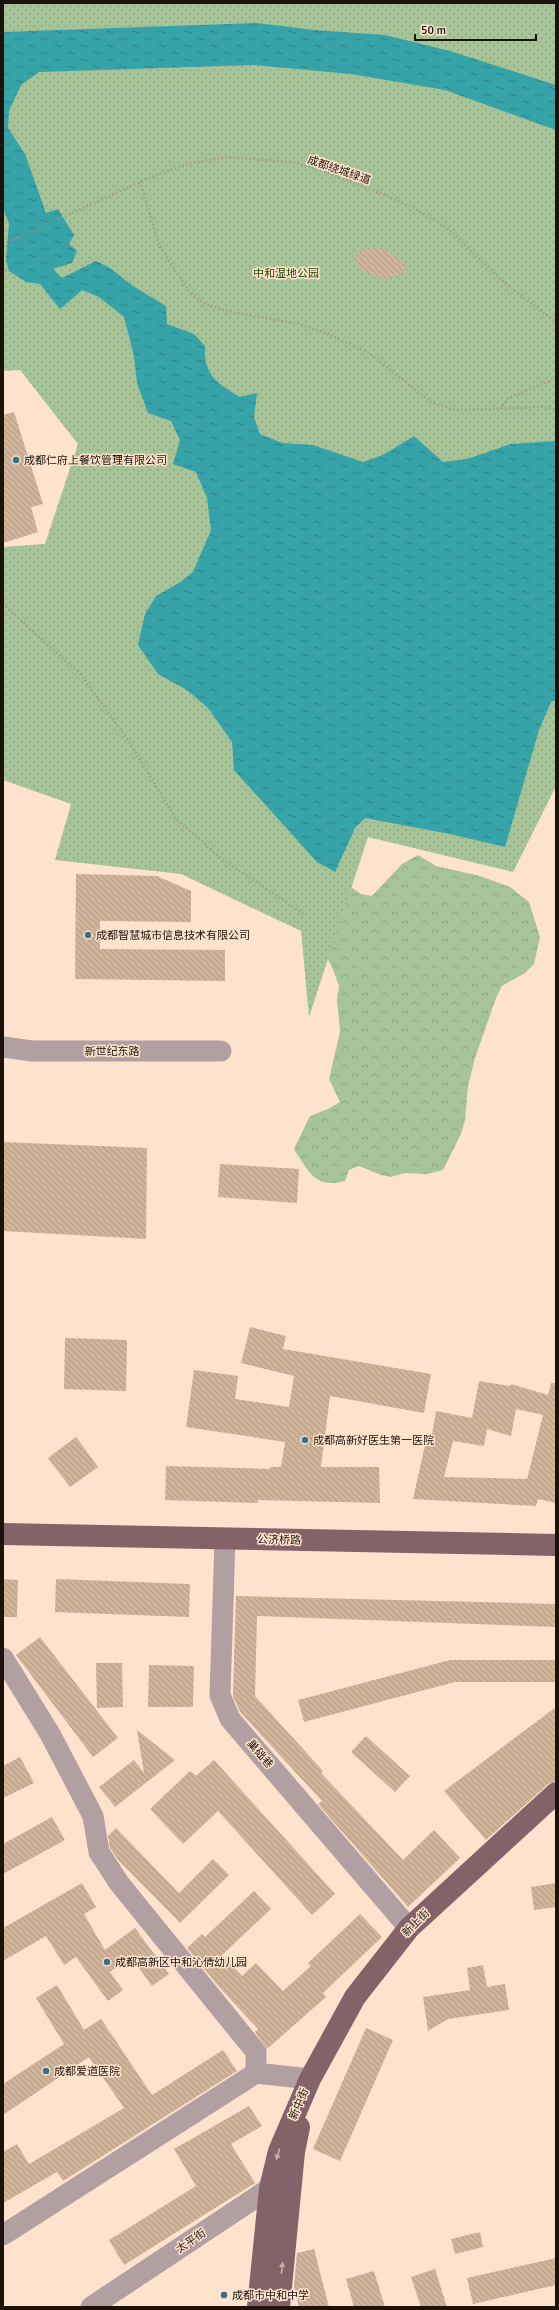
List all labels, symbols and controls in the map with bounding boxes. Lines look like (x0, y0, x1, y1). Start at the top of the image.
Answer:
scale bar (415, 16, 536, 42)
text: 50 m (421, 23, 446, 38)
street label: 成都绕城绿道 (306, 153, 372, 187)
park label: 中和湿地公园 (253, 267, 319, 280)
place label: 成都仁府上餐饮管理有限公司 (24, 454, 167, 467)
marker: 成都仁府上餐饮管理有限公司 (11, 455, 21, 465)
place label: 成都智慧城市信息技术有限公司 (96, 929, 250, 942)
marker: 成都智慧城市信息技术有限公司 (83, 930, 93, 940)
street label: 新世纪东路 (85, 1045, 140, 1058)
place label: 成都高新好医生第一医院 (313, 1434, 434, 1447)
marker: 成都高新好医生第一医院 (300, 1435, 310, 1445)
street label: 公济桥路 (257, 1533, 301, 1547)
street label: 巢础巷 (244, 1737, 276, 1771)
street label: 新上街 (400, 1907, 432, 1939)
place label: 成都高新区中和沁倩幼儿园 (115, 1956, 247, 1969)
marker: 成都高新区中和沁倩幼儿园 (102, 1957, 112, 1967)
place label: 成都爱道医院 (54, 2065, 120, 2078)
marker: 成都爱道医院 (41, 2066, 51, 2076)
street label: 新中街 (287, 2086, 311, 2122)
one-way arrow (275, 2148, 281, 2160)
street label: 太平街 (174, 2226, 208, 2256)
one-way arrow (279, 2262, 286, 2274)
place label: 成都市中和中学 (232, 2289, 309, 2302)
marker: 成都市中和中学 (219, 2290, 229, 2300)

